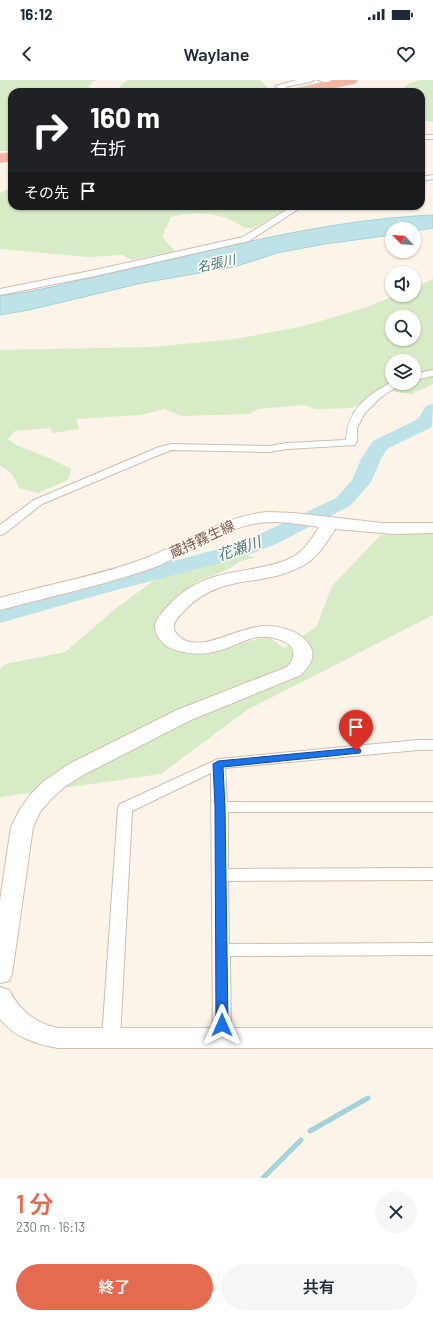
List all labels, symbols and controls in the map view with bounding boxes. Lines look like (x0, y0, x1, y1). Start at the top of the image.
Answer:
text: 16:12 (20, 5, 53, 23)
icon: back (16, 43, 38, 65)
text: Waylane (184, 43, 249, 65)
icon: heart (395, 43, 417, 65)
text: 160 m (90, 100, 160, 134)
icon: right (24, 104, 76, 156)
text: 右折 (90, 137, 126, 159)
icon: arrive (77, 180, 99, 202)
text: その先 (24, 183, 69, 201)
north arrow (385, 222, 421, 258)
map controls (385, 222, 421, 390)
water label: 名張川 (195, 250, 239, 275)
button: sound (385, 266, 421, 302)
button: search (385, 310, 421, 346)
button: layers (385, 354, 421, 390)
street label: 蔵持霧生線 (166, 516, 237, 561)
water label: 花瀬川 (214, 532, 265, 564)
pin (339, 710, 373, 751)
icon: arrive (345, 716, 367, 738)
position arrow (201, 1004, 243, 1046)
text: 1 分 (16, 1189, 53, 1218)
button: close (375, 1191, 417, 1233)
text: 230 m · 16:13 (16, 1219, 85, 1235)
button: 終了 (16, 1264, 213, 1310)
button: 共有 (221, 1264, 417, 1310)

